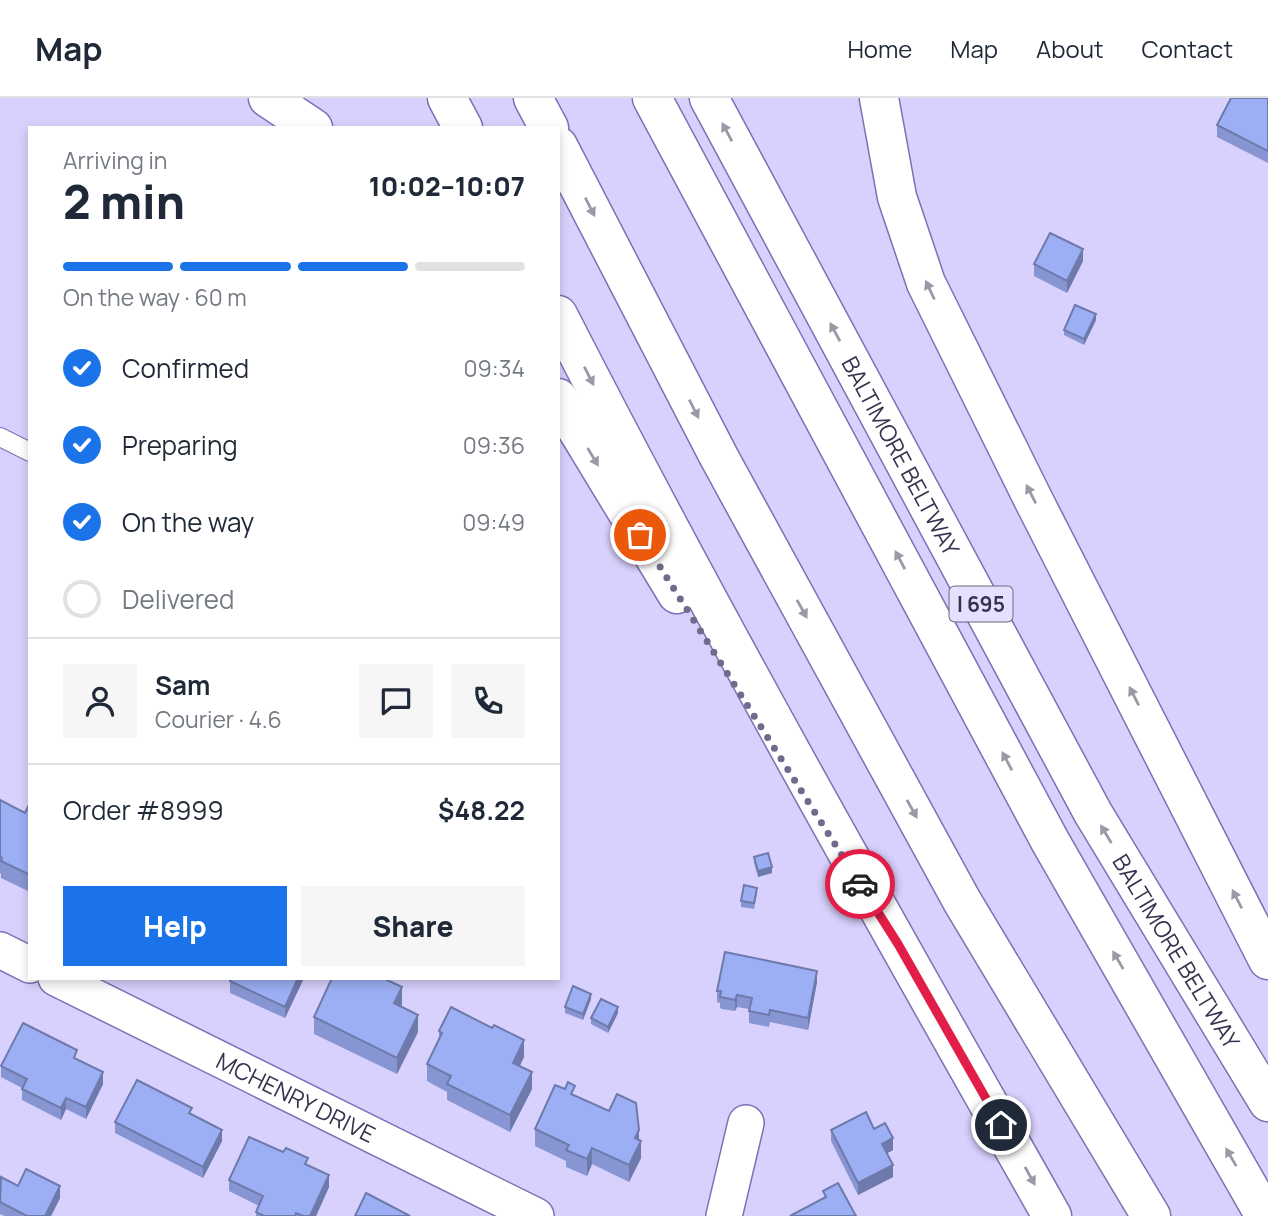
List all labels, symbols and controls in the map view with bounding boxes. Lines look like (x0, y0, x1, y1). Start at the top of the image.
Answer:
text: Map (35, 26, 103, 71)
text: Home (847, 32, 912, 65)
text: Map (950, 32, 998, 65)
text: About (1036, 32, 1104, 65)
text: Contact (1142, 32, 1233, 65)
one-way arrow (721, 122, 733, 141)
text: Arriving in (63, 144, 168, 176)
text: 10:02–10:07 (369, 168, 525, 204)
text: 2 min (63, 170, 185, 233)
one-way arrow (584, 197, 595, 217)
one-way arrow (924, 280, 935, 300)
text: On the way · 60 m (63, 281, 247, 313)
one-way arrow (829, 322, 840, 342)
icon: check (63, 349, 101, 387)
text: Confirmed (122, 350, 249, 386)
street label: BALTIMORE BELTWAY (835, 350, 968, 561)
text: 09:34 (464, 352, 525, 384)
one-way arrow (584, 366, 595, 386)
one-way arrow (689, 399, 700, 419)
icon: check (63, 426, 101, 464)
text: Preparing (122, 427, 238, 463)
text: 09:36 (463, 429, 525, 461)
one-way arrow (587, 447, 599, 466)
one-way arrow (1025, 484, 1036, 504)
icon: check (63, 503, 101, 541)
text: On the way (122, 504, 254, 540)
pin (610, 505, 670, 565)
text: 09:49 (462, 506, 525, 538)
icon: bag (621, 516, 659, 554)
one-way arrow (894, 551, 906, 570)
text: Delivered (122, 581, 234, 617)
road number: I 695 (950, 587, 1012, 622)
one-way arrow (797, 599, 808, 619)
button: person (63, 664, 137, 738)
button: chat (359, 664, 433, 738)
button: phone (451, 664, 525, 738)
text: Sam (155, 667, 210, 703)
one-way arrow (1129, 686, 1141, 706)
text: Courier · 4.6 (155, 703, 282, 735)
one-way arrow (1001, 751, 1013, 771)
text: Order #8999 (63, 792, 224, 828)
text: $48.22 (438, 792, 525, 828)
one-way arrow (905, 799, 917, 819)
one-way arrow (1099, 824, 1112, 844)
street label: BALTIMORE BELTWAY (1105, 848, 1248, 1054)
courier (825, 849, 895, 919)
icon: car (841, 865, 879, 903)
button: Help (63, 886, 287, 966)
button: Share (301, 886, 525, 966)
one-way arrow (1232, 889, 1243, 909)
one-way arrow (1112, 950, 1124, 969)
street label: MCHENRY DRIVE (211, 1044, 381, 1150)
pin (971, 1095, 1031, 1155)
icon: home (982, 1106, 1020, 1144)
one-way arrow (1225, 1147, 1237, 1167)
one-way arrow (1023, 1167, 1036, 1186)

